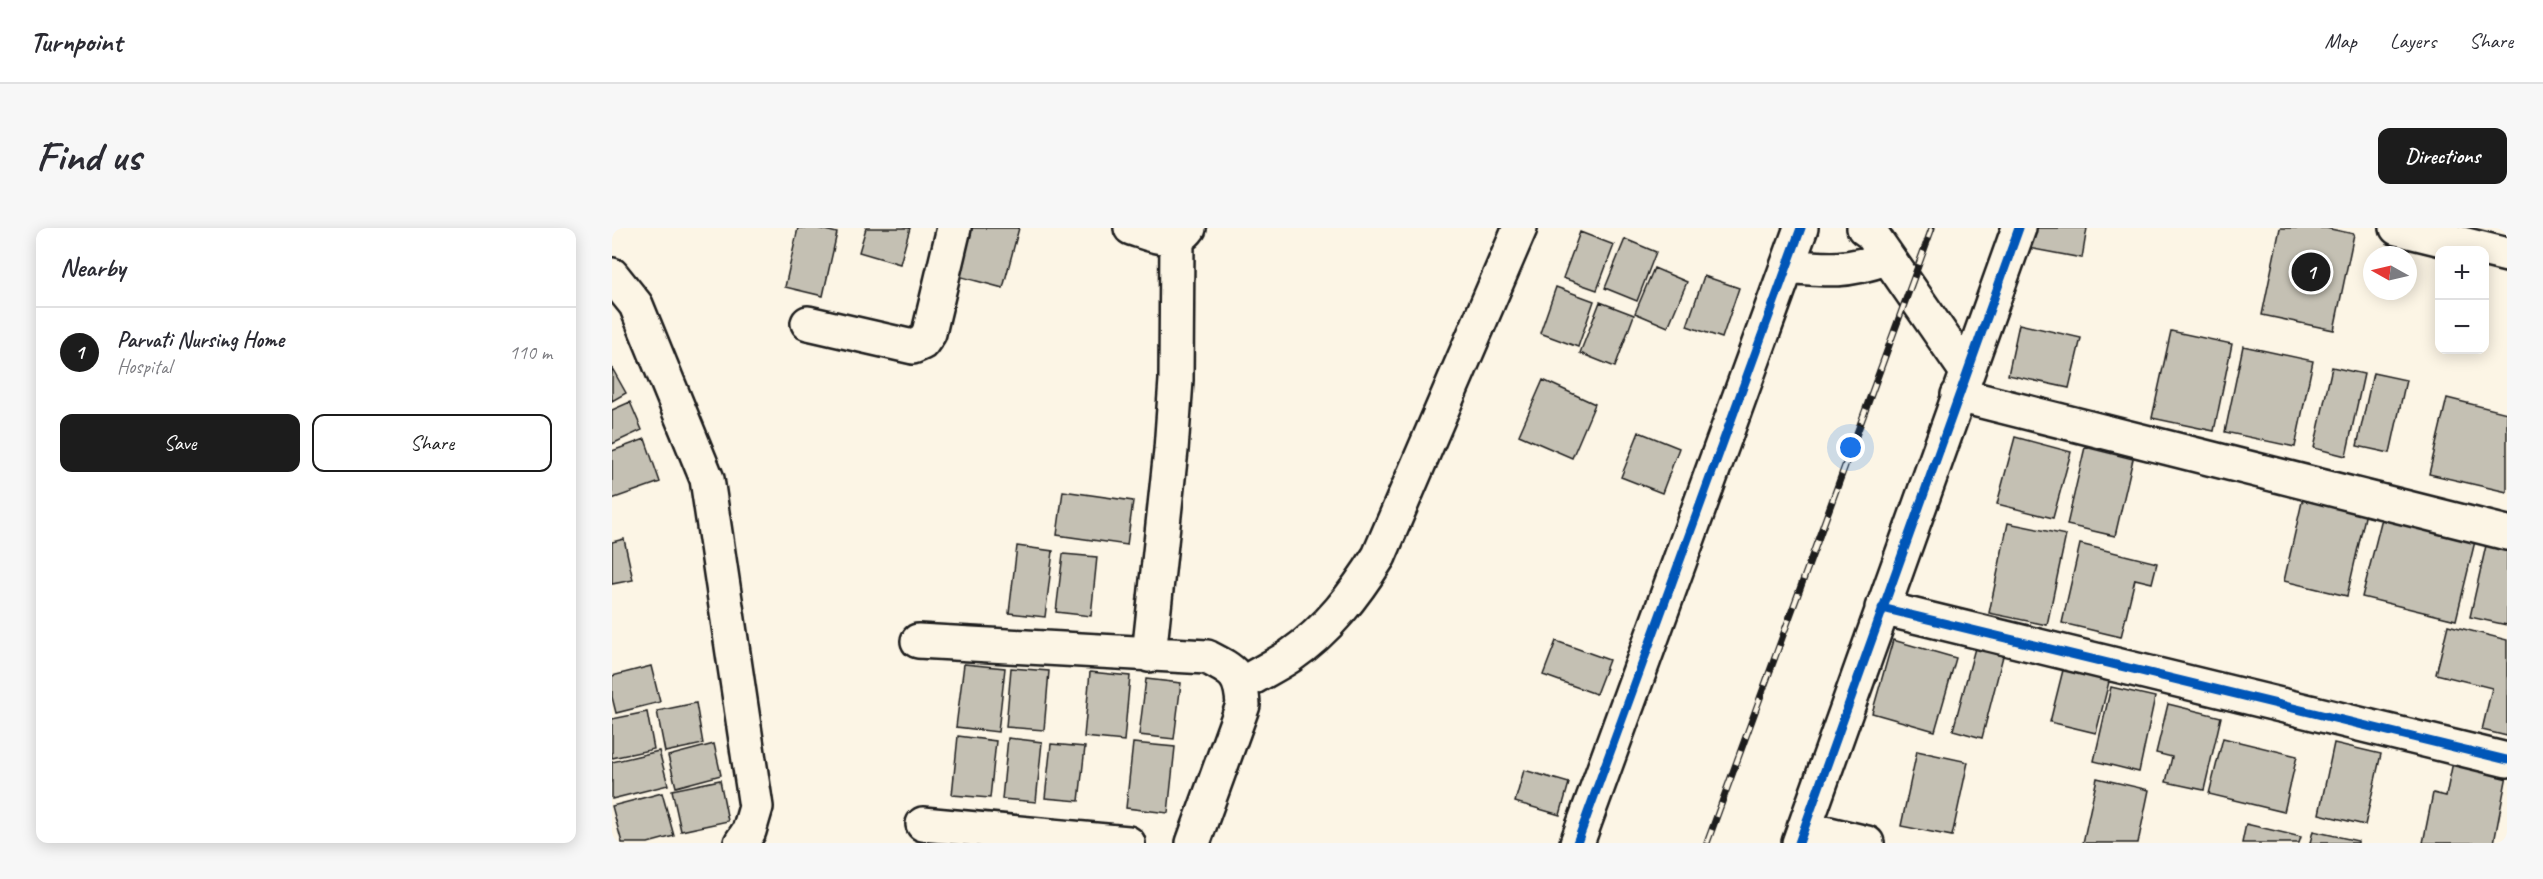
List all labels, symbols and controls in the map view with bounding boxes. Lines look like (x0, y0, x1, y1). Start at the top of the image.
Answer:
text: Turnpoint (30, 24, 122, 59)
text: Map (2324, 28, 2357, 54)
text: Layers (2390, 28, 2436, 54)
text: Share (2469, 28, 2513, 54)
button: Directions (2378, 128, 2507, 184)
text: Find us (36, 130, 141, 183)
north arrow (2363, 246, 2417, 300)
map controls (2435, 246, 2489, 354)
button: + (2435, 246, 2489, 300)
pin: 1 (2292, 250, 2330, 294)
text: Nearby (60, 251, 125, 284)
button: − (2435, 300, 2489, 354)
text: Parvati Nursing Home (117, 326, 284, 354)
text: 1 (75, 340, 84, 365)
text: 110 m (509, 340, 552, 365)
text: Hospital (117, 354, 172, 379)
button: Save (60, 414, 300, 472)
button: Share (312, 414, 552, 472)
your location (1836, 433, 1865, 462)

